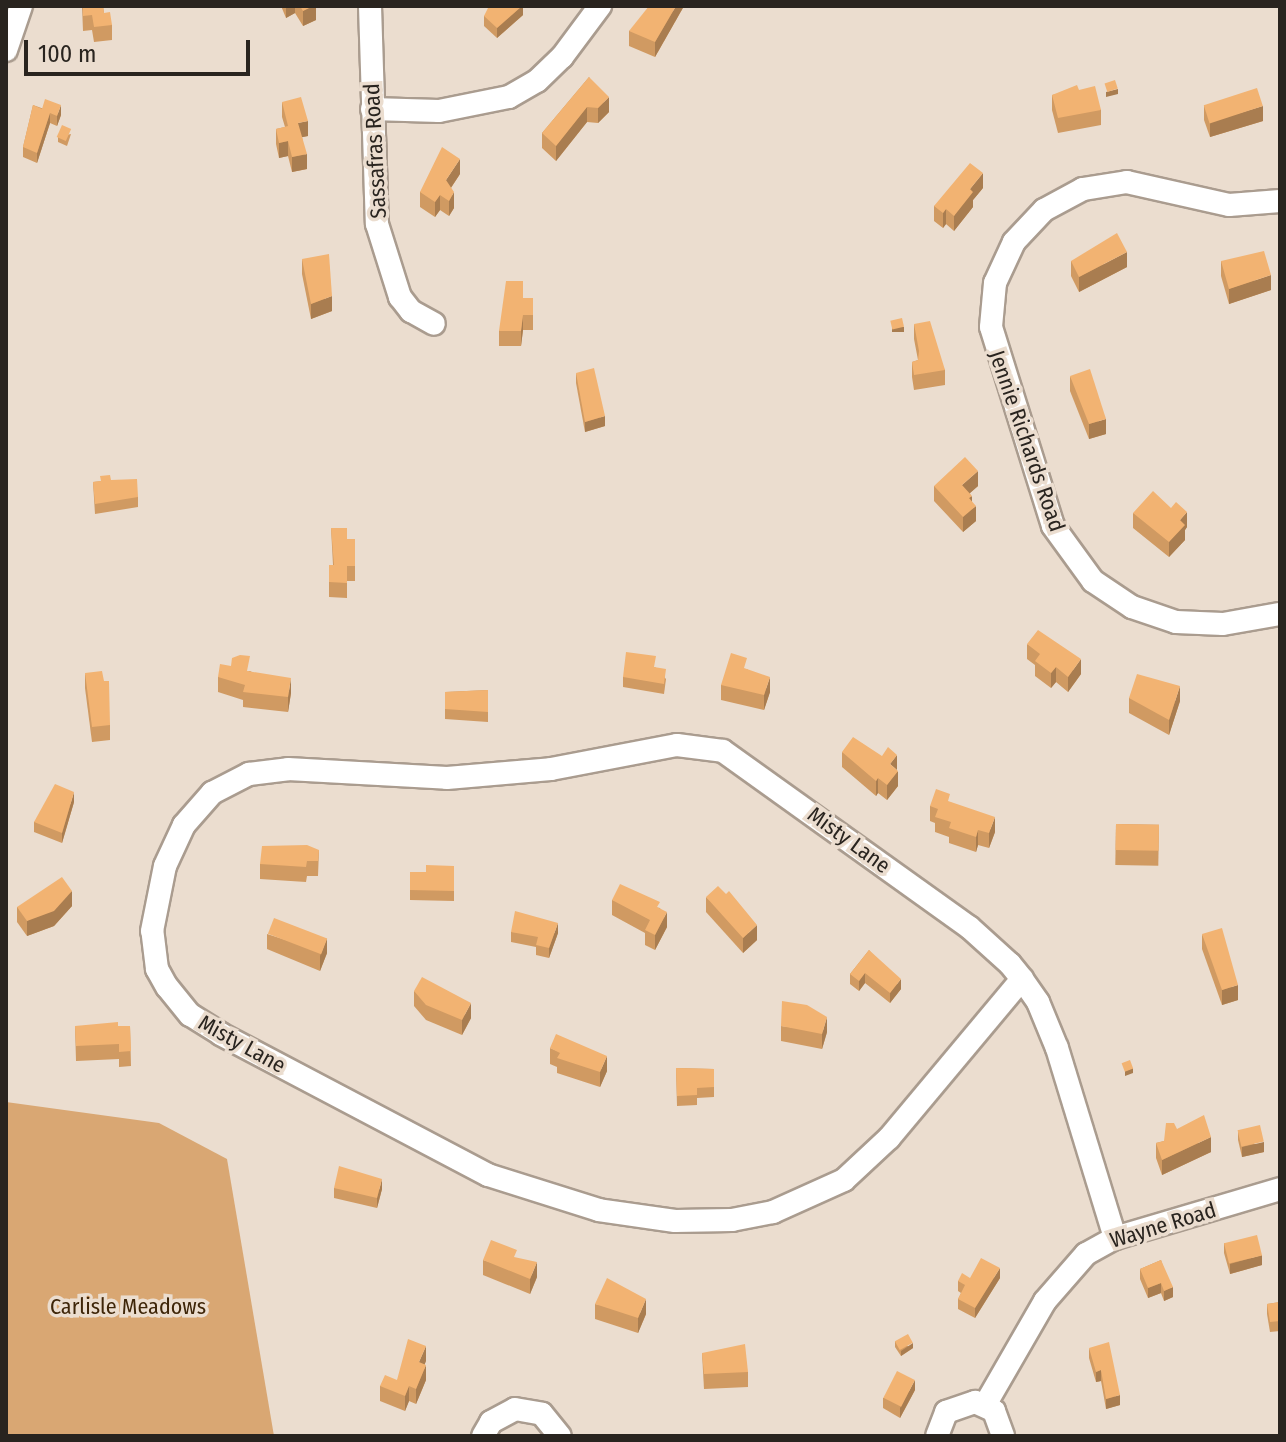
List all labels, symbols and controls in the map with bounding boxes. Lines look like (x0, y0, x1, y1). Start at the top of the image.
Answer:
scale bar (28, 24, 254, 74)
text: 100 m (38, 40, 96, 68)
street label: Sassafras Road (358, 83, 392, 219)
street label: Jennie Richards Road (984, 347, 1070, 535)
street label: Misty Lane (803, 801, 895, 879)
street label: Misty Lane (194, 1009, 290, 1079)
street label: Wayne Road (1107, 1196, 1219, 1254)
park label: Carlisle Meadows (50, 1294, 206, 1320)

